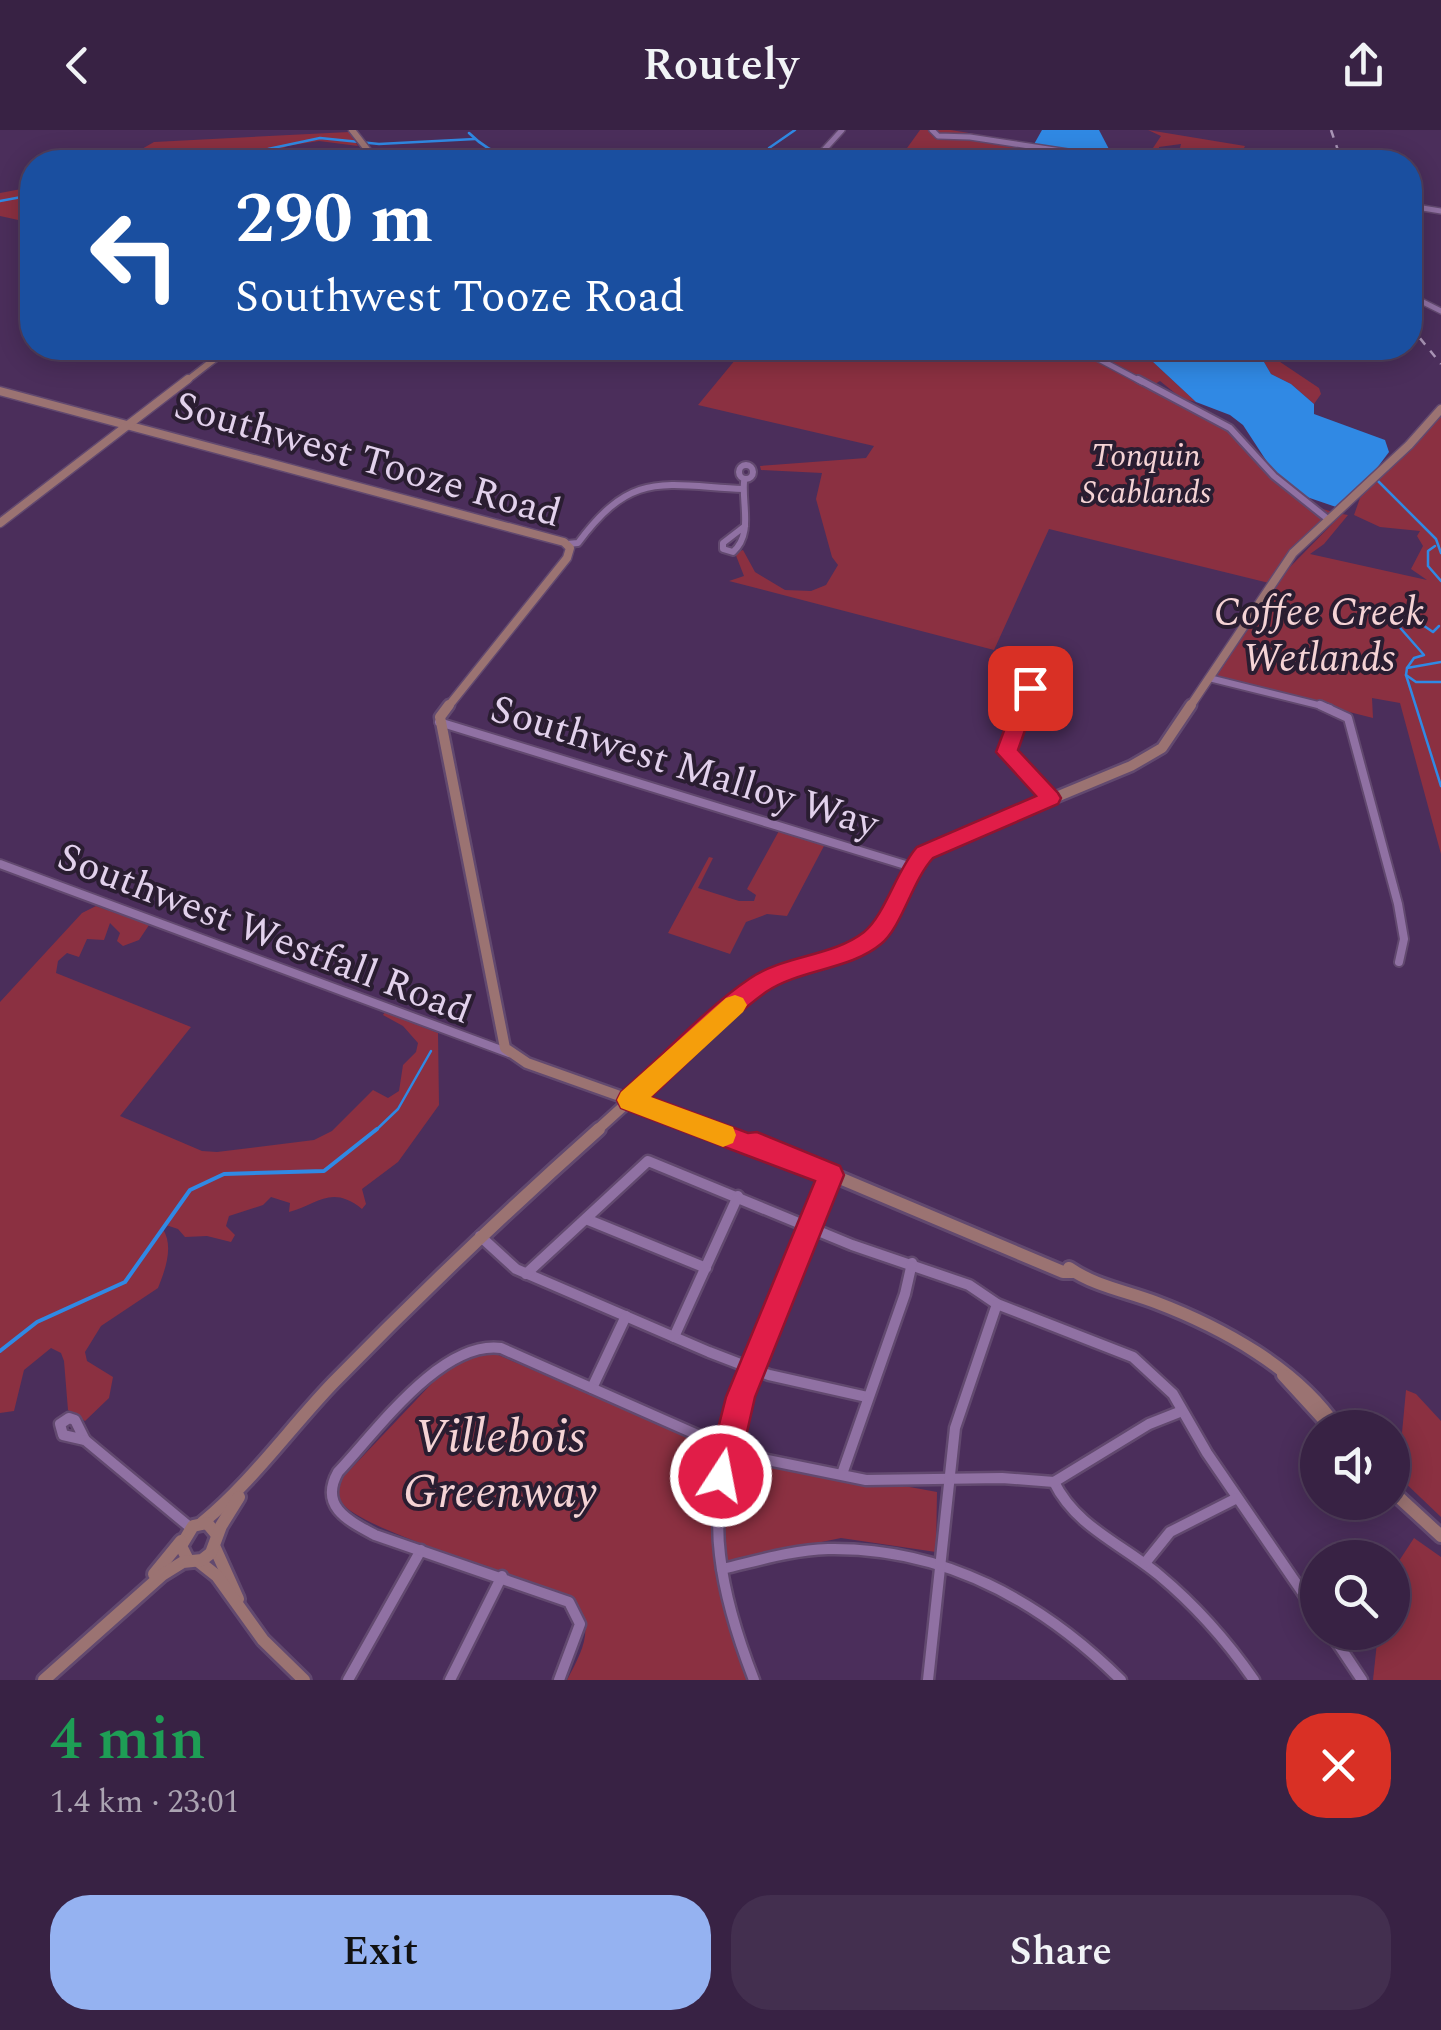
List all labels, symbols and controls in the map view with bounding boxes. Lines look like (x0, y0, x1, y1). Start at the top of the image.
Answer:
text: Routely (642, 31, 799, 100)
icon: back (50, 38, 105, 93)
icon: share (1336, 38, 1391, 93)
text: 290 m (235, 167, 433, 273)
icon: left (70, 190, 200, 320)
text: Southwest Tooze Road (235, 263, 685, 332)
street label: Southwest Tooze Road (167, 376, 568, 545)
park label: Tonquin Scablands (1081, 432, 1211, 518)
park label: Coffee Creek Wetlands (1214, 583, 1425, 690)
pin (988, 646, 1073, 731)
icon: arrive (1003, 661, 1058, 716)
street label: Southwest Malloy Way (483, 679, 887, 856)
street label: Southwest Westfall Road (48, 827, 480, 1042)
park label: Villebois Greenway (403, 1401, 597, 1529)
map controls (1300, 1410, 1410, 1650)
button: sound (1300, 1410, 1410, 1520)
position arrow (669, 1424, 773, 1528)
button: search (1300, 1540, 1410, 1650)
text: 4 min (50, 1694, 206, 1786)
button: close (1286, 1713, 1391, 1818)
text: 1.4 km · 23:01 (50, 1778, 239, 1827)
button: Exit (50, 1895, 711, 2010)
button: Share (731, 1895, 1391, 2010)

